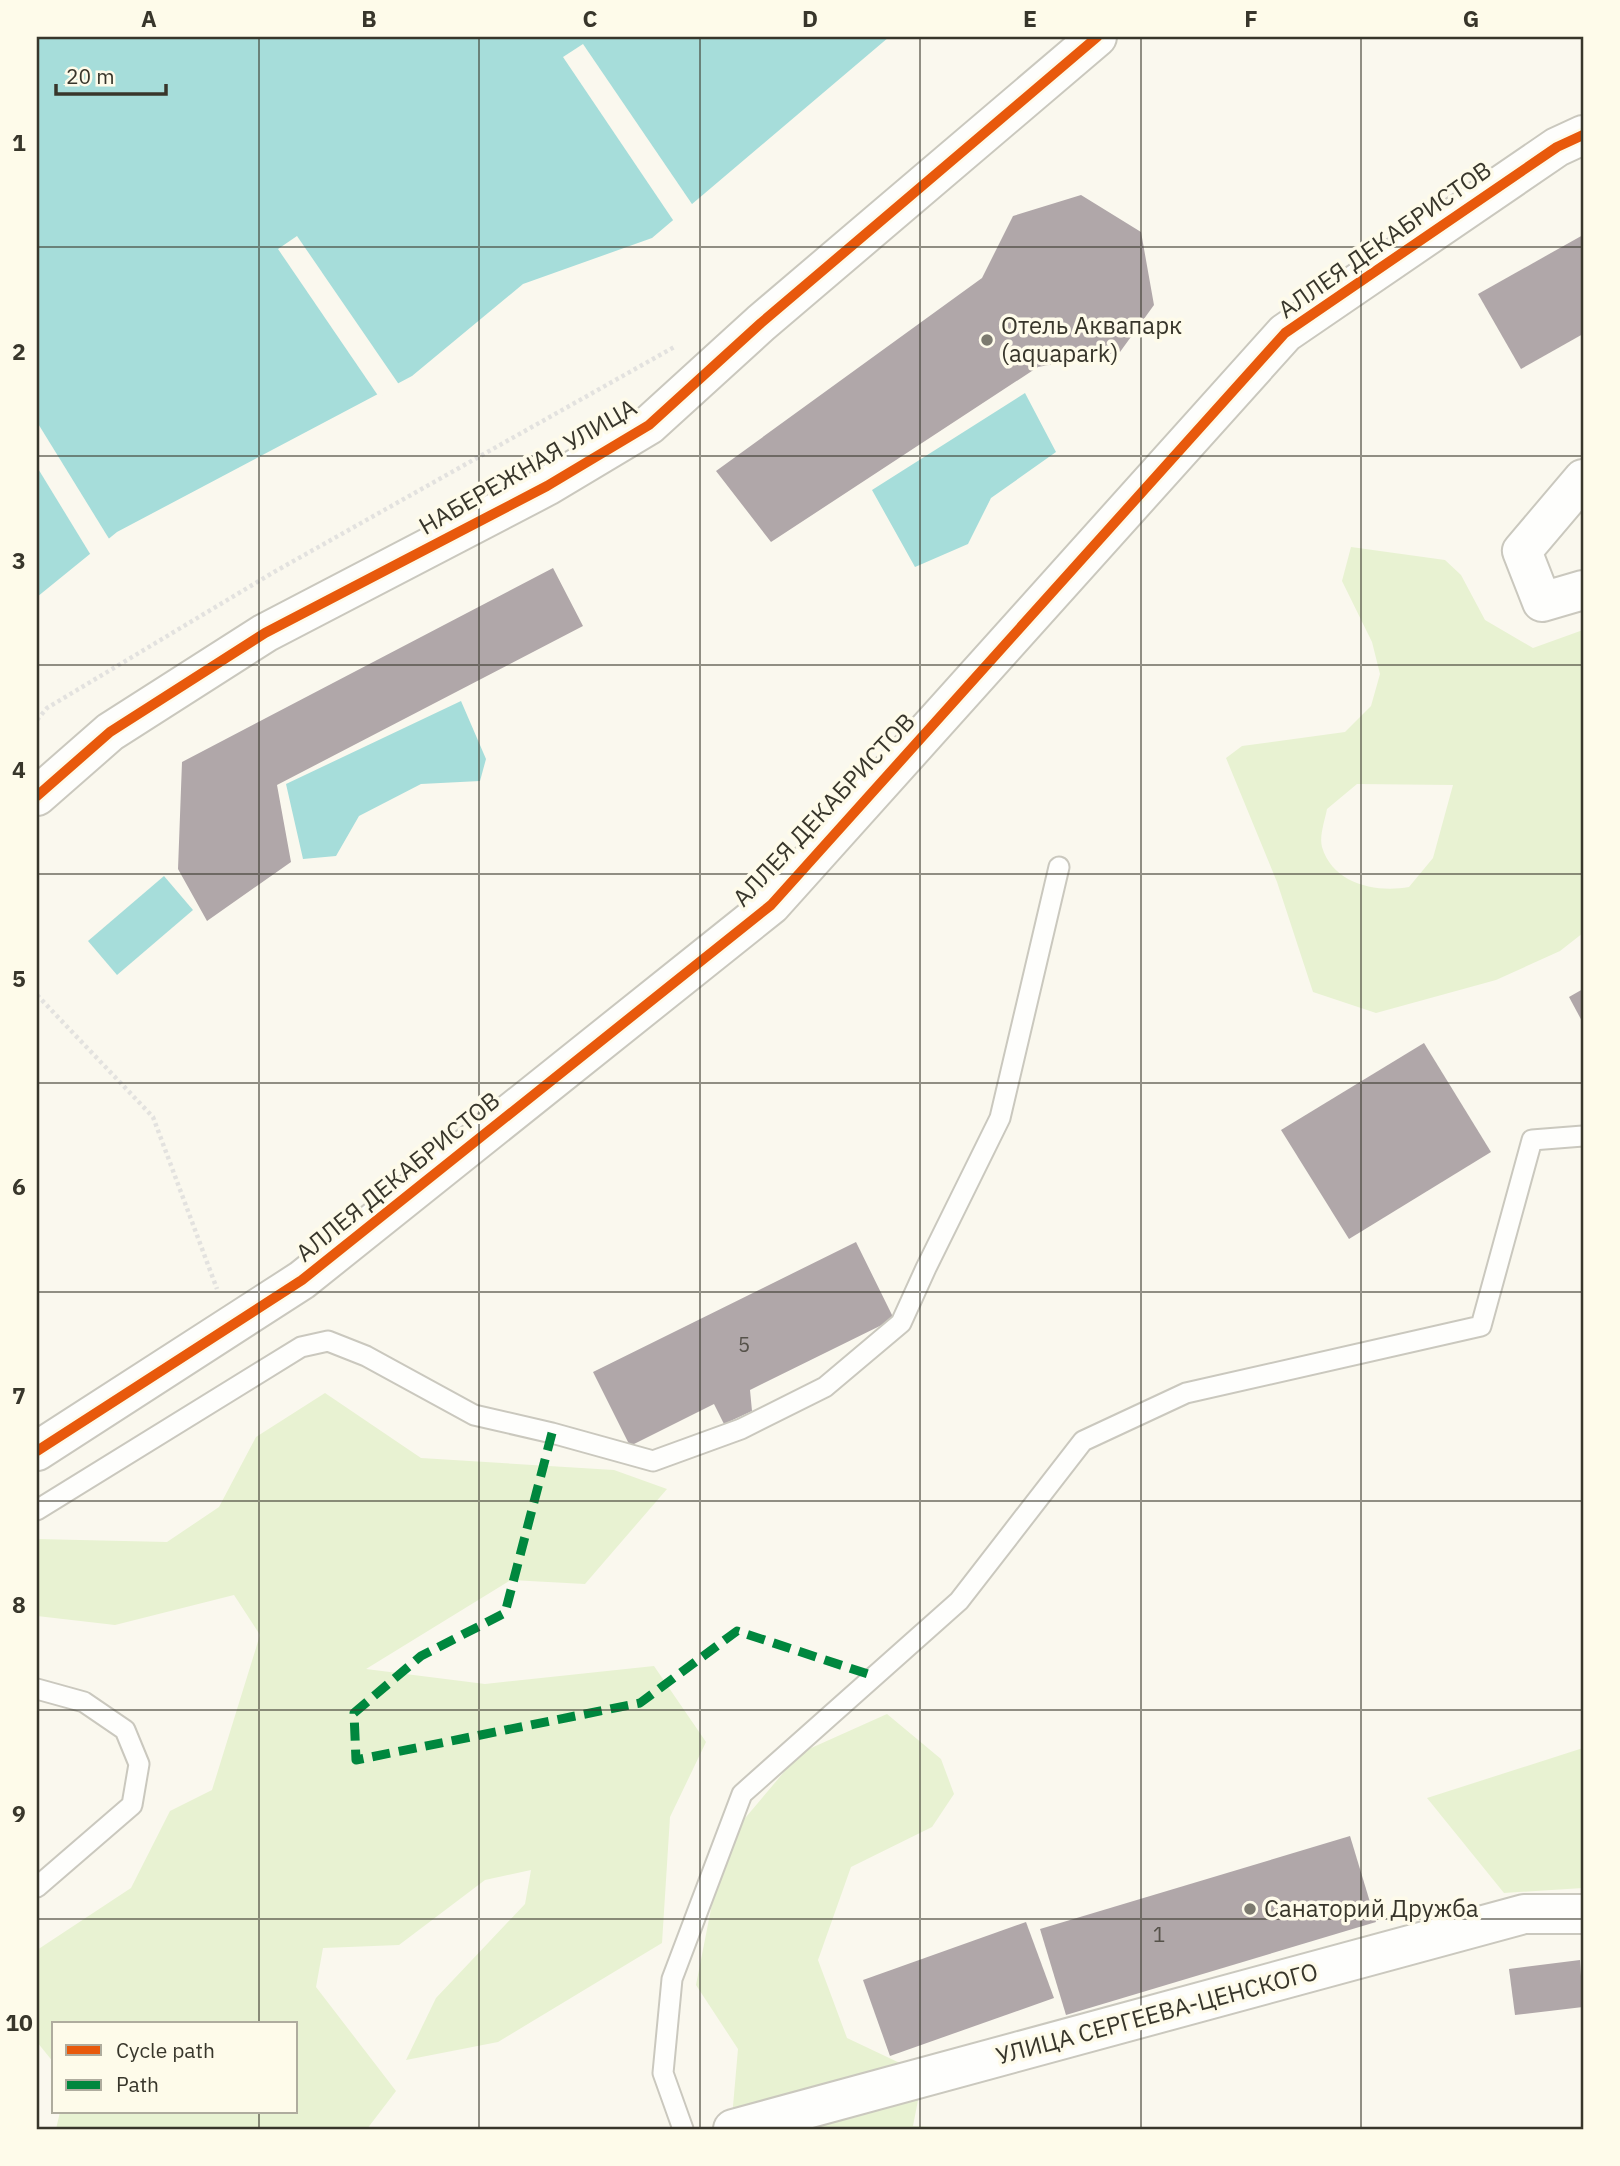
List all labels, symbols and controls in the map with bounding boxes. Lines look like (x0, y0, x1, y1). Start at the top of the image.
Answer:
text: A (141, 3, 157, 33)
text: B (361, 3, 377, 33)
text: C (583, 3, 598, 33)
text: D (802, 3, 818, 33)
text: E (1023, 3, 1037, 33)
text: F (1244, 3, 1258, 33)
text: G (1463, 3, 1479, 33)
scale bar (56, 52, 166, 96)
text: 20 m (66, 62, 115, 90)
text: 1 (12, 127, 26, 157)
street label: АЛЛЕЯ ДЕКАБРИСТОВ (1271, 153, 1497, 325)
place label: Отель Аквапарк (aquapark) (1001, 309, 1182, 369)
marker: Отель Аквапарк (aquapark) (979, 332, 995, 348)
text: 2 (12, 336, 26, 366)
street label: НАБЕРЕЖНАЯ УЛИЦА (413, 391, 642, 542)
text: 3 (12, 545, 26, 575)
street label: АЛЛЕЯ ДЕКАБРИСТОВ (725, 706, 921, 913)
text: 4 (12, 754, 26, 784)
text: 5 (12, 963, 26, 993)
street label: АЛЛЕЯ ДЕКАБРИСТОВ (289, 1084, 506, 1268)
text: 6 (12, 1171, 26, 1201)
house number: 5 (738, 1330, 750, 1358)
text: 7 (12, 1380, 26, 1410)
text: 8 (12, 1589, 26, 1619)
text: 9 (12, 1798, 26, 1828)
place label: Санаторий Дружба (1264, 1892, 1479, 1924)
marker: Санаторий Дружба (1242, 1901, 1258, 1917)
house number: 1 (1153, 1920, 1165, 1948)
street label: УЛИЦА СЕРГЕЕВА-ЦЕНСКОГО (992, 1955, 1321, 2071)
text: 10 (5, 2007, 33, 2037)
legend (52, 2022, 298, 2114)
text: Cycle path (116, 2036, 215, 2064)
text: Path (116, 2070, 159, 2098)

